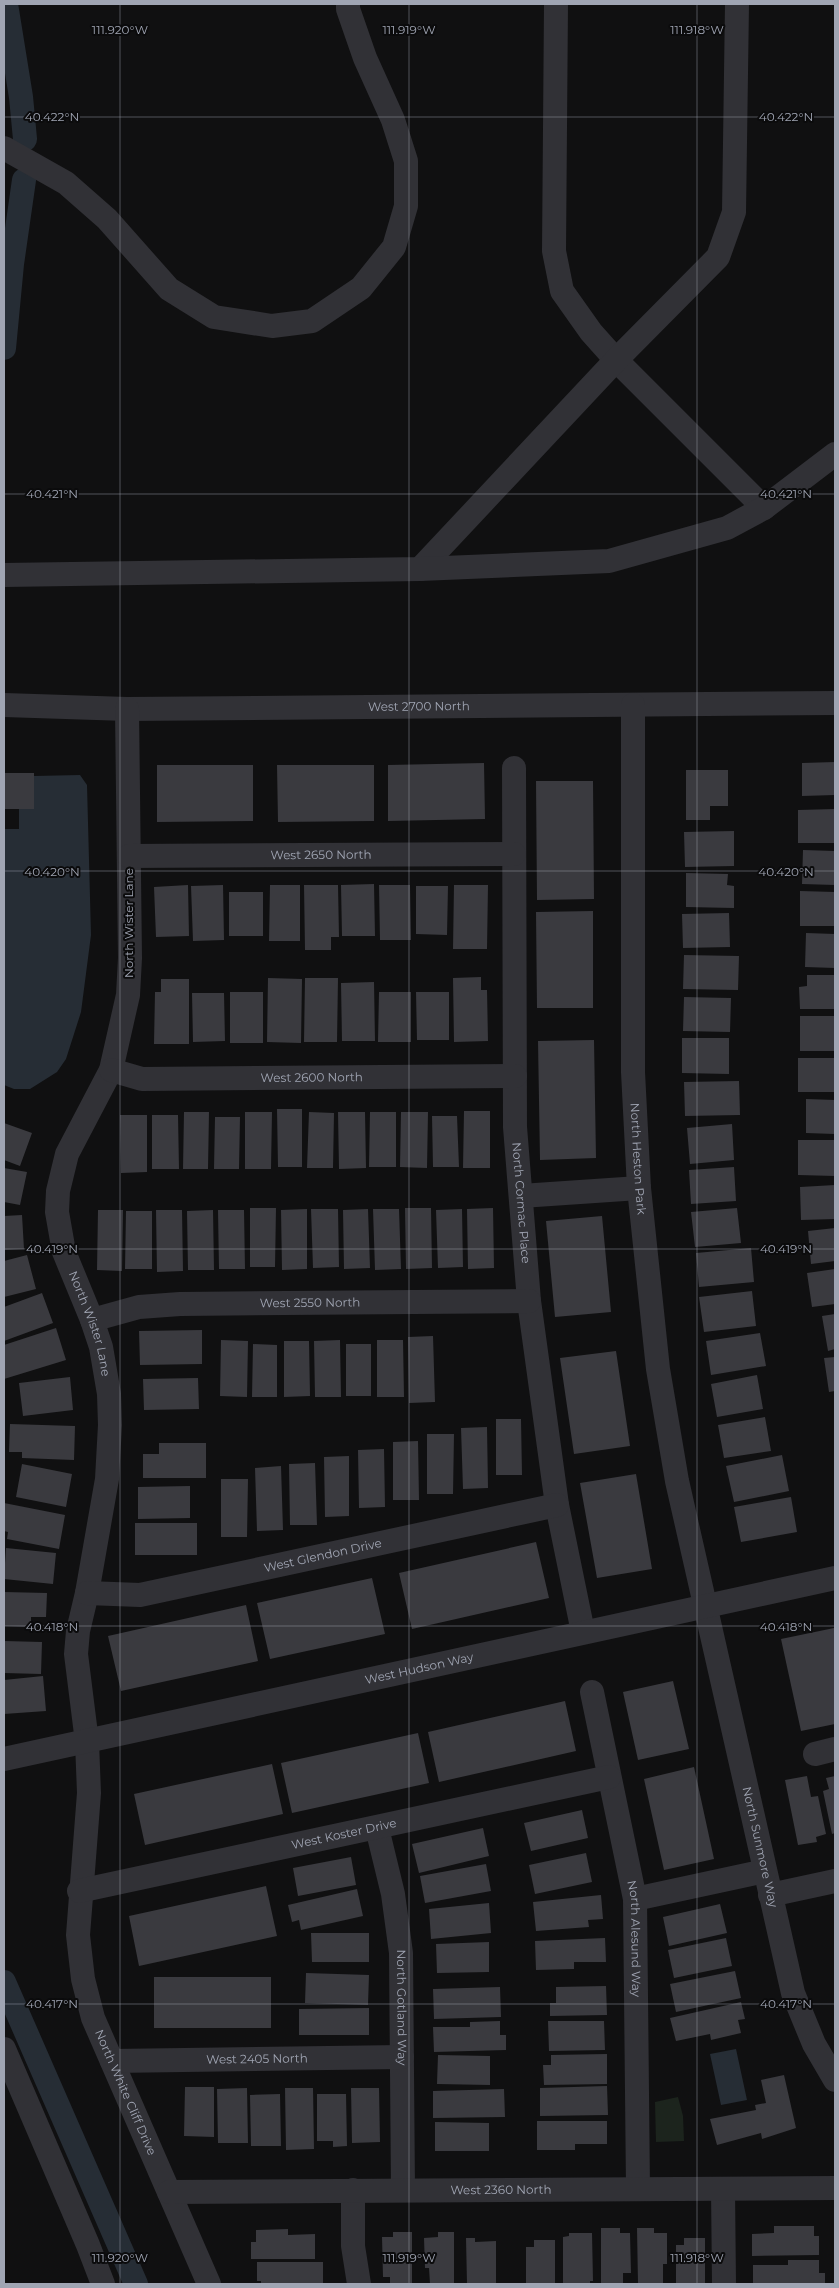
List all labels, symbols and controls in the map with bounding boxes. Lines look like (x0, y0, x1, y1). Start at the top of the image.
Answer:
text: 111.920°W (92, 22, 148, 37)
text: 111.919°W (382, 22, 436, 37)
text: 111.918°W (670, 22, 724, 37)
text: 40.422°N (25, 109, 79, 124)
text: 40.422°N (759, 109, 813, 124)
text: 40.421°N (26, 486, 78, 501)
text: 40.421°N (760, 486, 812, 501)
street label: West 2700 North (368, 698, 470, 714)
street label: West 2650 North (270, 847, 372, 862)
text: 40.420°N (24, 864, 80, 879)
text: 40.420°N (758, 864, 814, 879)
street label: North Wister Lane (121, 868, 136, 978)
street label: West 2600 North (261, 1069, 363, 1085)
street label: North Heston Park (628, 1102, 650, 1216)
street label: North Cormac Place (509, 1142, 534, 1264)
text: 40.419°N (26, 1241, 78, 1256)
text: 40.419°N (760, 1241, 812, 1256)
street label: North Wister Lane (66, 1269, 114, 1377)
street label: West 2550 North (260, 1294, 360, 1310)
street label: West Glendon Drive (262, 1535, 383, 1575)
text: 40.418°N (26, 1619, 78, 1634)
text: 40.418°N (760, 1619, 812, 1634)
street label: West Hudson Way (364, 1649, 475, 1687)
street label: North Sunmore Way (739, 1785, 781, 1909)
street label: West Koster Drive (290, 1815, 398, 1852)
street label: North Alesund Way (624, 1879, 644, 1998)
street label: North Gotland Way (394, 1950, 410, 2066)
text: 40.417°N (26, 1996, 78, 2011)
text: 40.417°N (760, 1996, 812, 2011)
street label: North White Cliff Drive (92, 2027, 160, 2157)
street label: West 2405 North (206, 2050, 308, 2067)
street label: West 2360 North (450, 2182, 552, 2197)
text: 111.920°W (92, 2250, 148, 2265)
text: 111.919°W (382, 2250, 436, 2265)
text: 111.918°W (670, 2250, 724, 2265)

